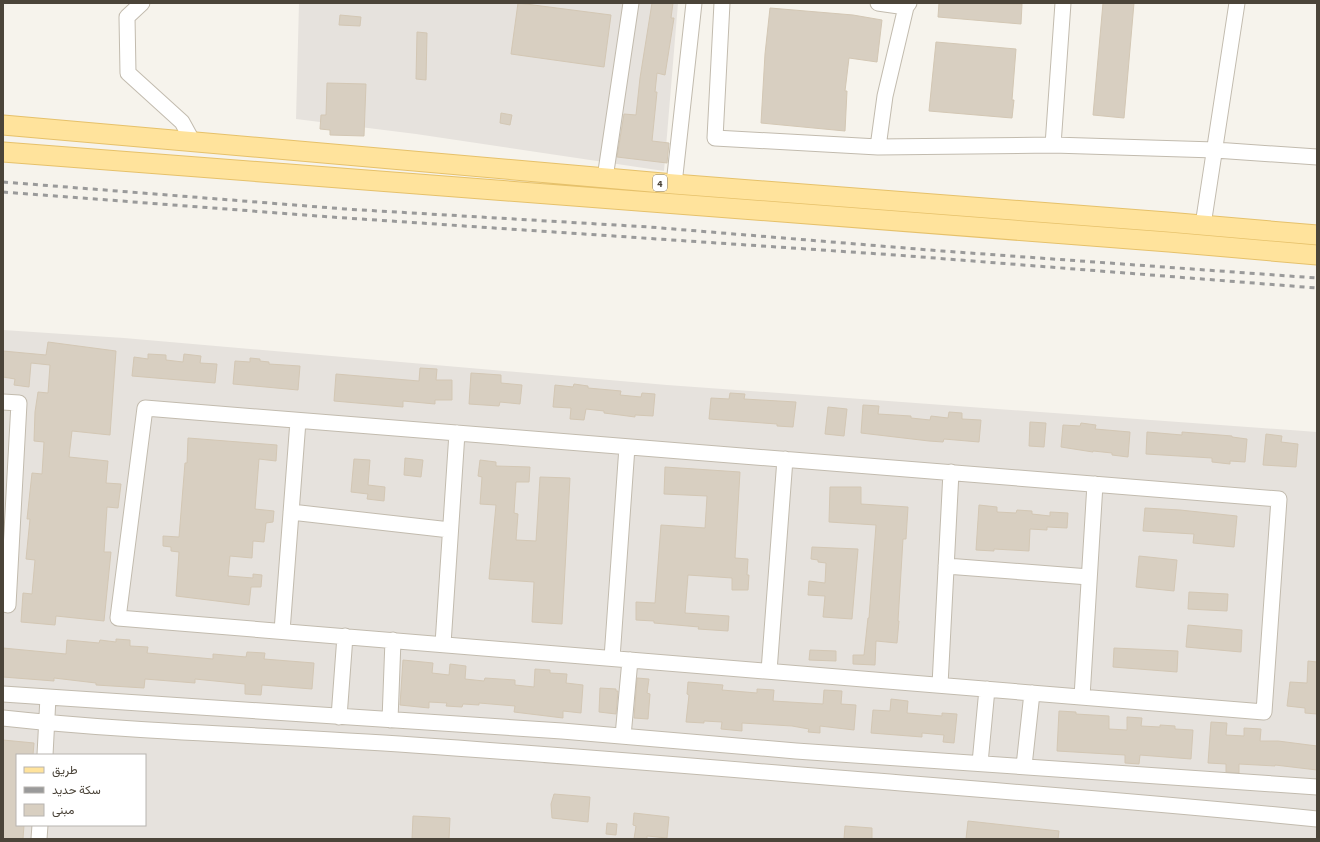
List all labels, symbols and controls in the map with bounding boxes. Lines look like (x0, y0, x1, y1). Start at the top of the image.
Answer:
road number: 4 (653, 175, 667, 191)
legend (16, 754, 146, 826)
text: طريق (52, 762, 78, 779)
text: سكة حديد (52, 782, 101, 799)
text: مبنى (52, 802, 74, 819)

